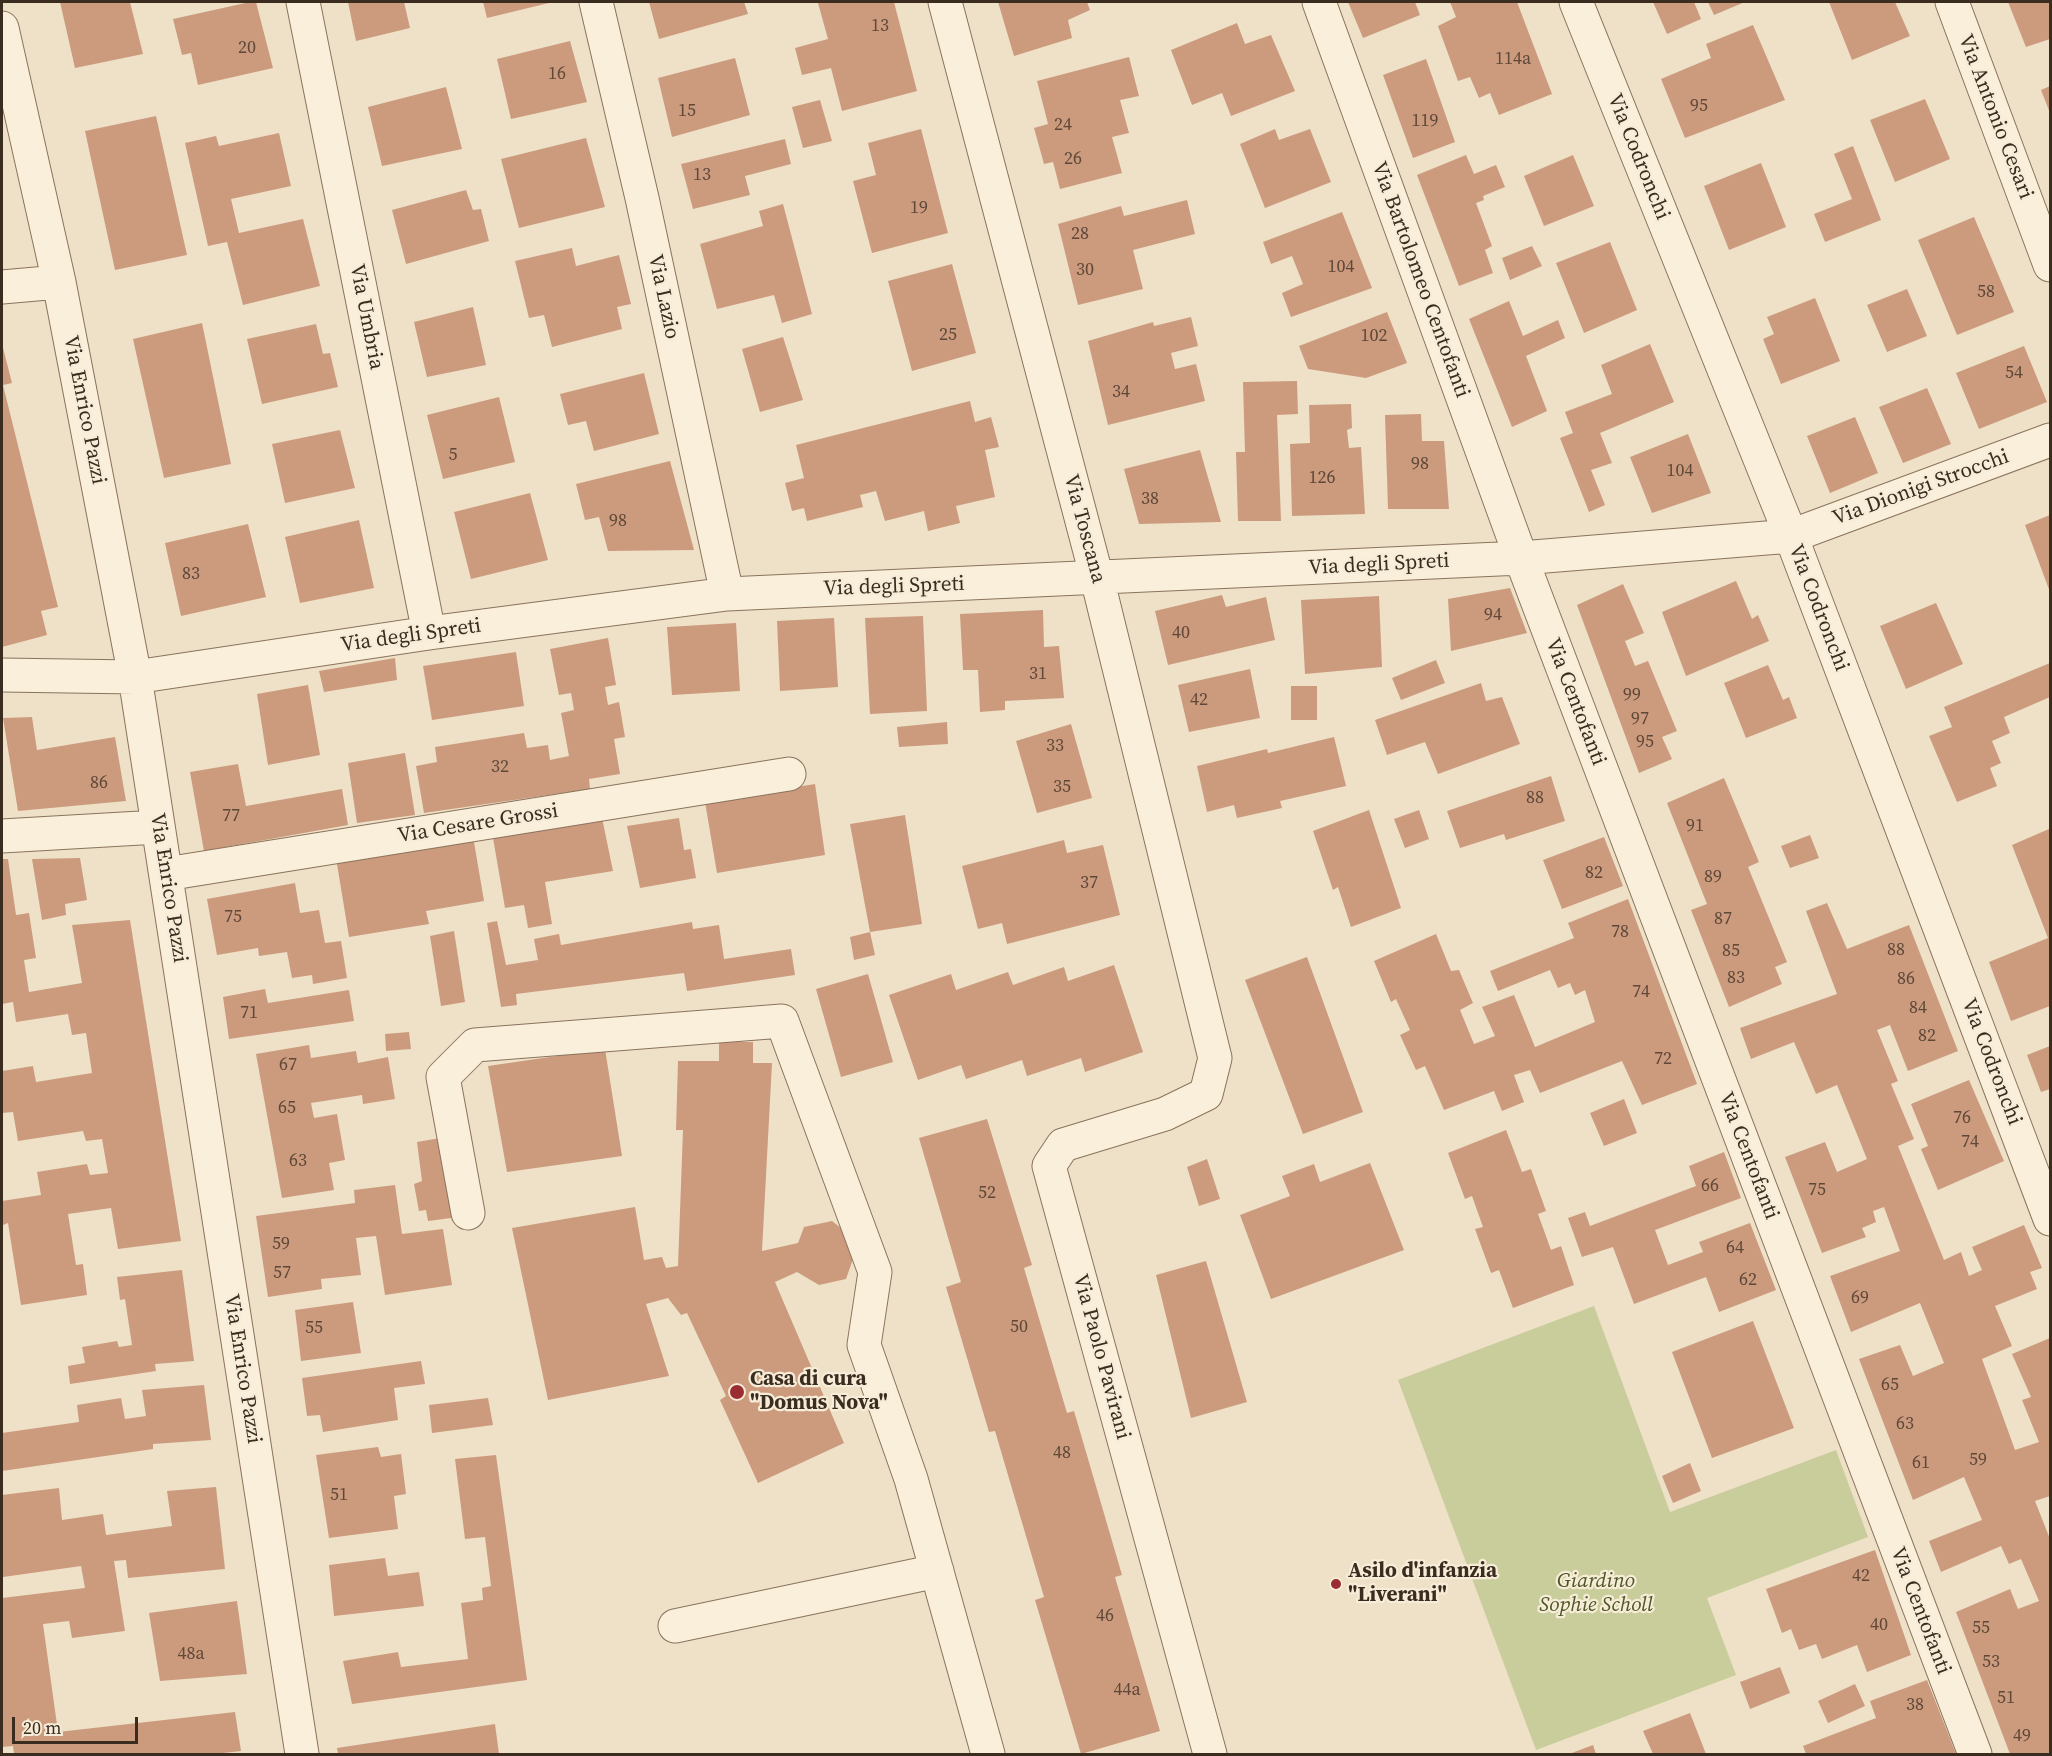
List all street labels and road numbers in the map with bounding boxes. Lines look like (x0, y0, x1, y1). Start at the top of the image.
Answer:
street label: Via Antonio Cesari (1952, 31, 2038, 203)
street label: Via Codronchi (1601, 90, 1675, 224)
street label: Via Bartolomeo Centofanti (1366, 159, 1474, 401)
street label: Via Lazio (642, 252, 684, 342)
street label: Via Umbria (343, 262, 389, 372)
street label: Via Enrico Pazzi (57, 333, 111, 487)
street label: Via Dionigi Strocchi (1829, 444, 2013, 532)
street label: Via Toscana (1057, 472, 1111, 586)
street label: Via Codronchi (1782, 541, 1854, 675)
street label: Via degli Spreti (1308, 549, 1450, 581)
street label: Via degli Spreti (823, 572, 965, 602)
street label: Via degli Spreti (339, 614, 483, 658)
street label: Via Centofanti (1539, 635, 1611, 769)
street label: Via Cesare Grossi (396, 799, 560, 849)
street label: Via Enrico Pazzi (144, 811, 192, 965)
street label: Via Codronchi (1955, 995, 2027, 1129)
street label: Via Centofanti (1712, 1089, 1784, 1223)
street label: Via Paolo Pavirani (1067, 1272, 1135, 1442)
street label: Via Enrico Pazzi (218, 1292, 266, 1446)
street label: Via Centofanti (1884, 1544, 1956, 1678)

